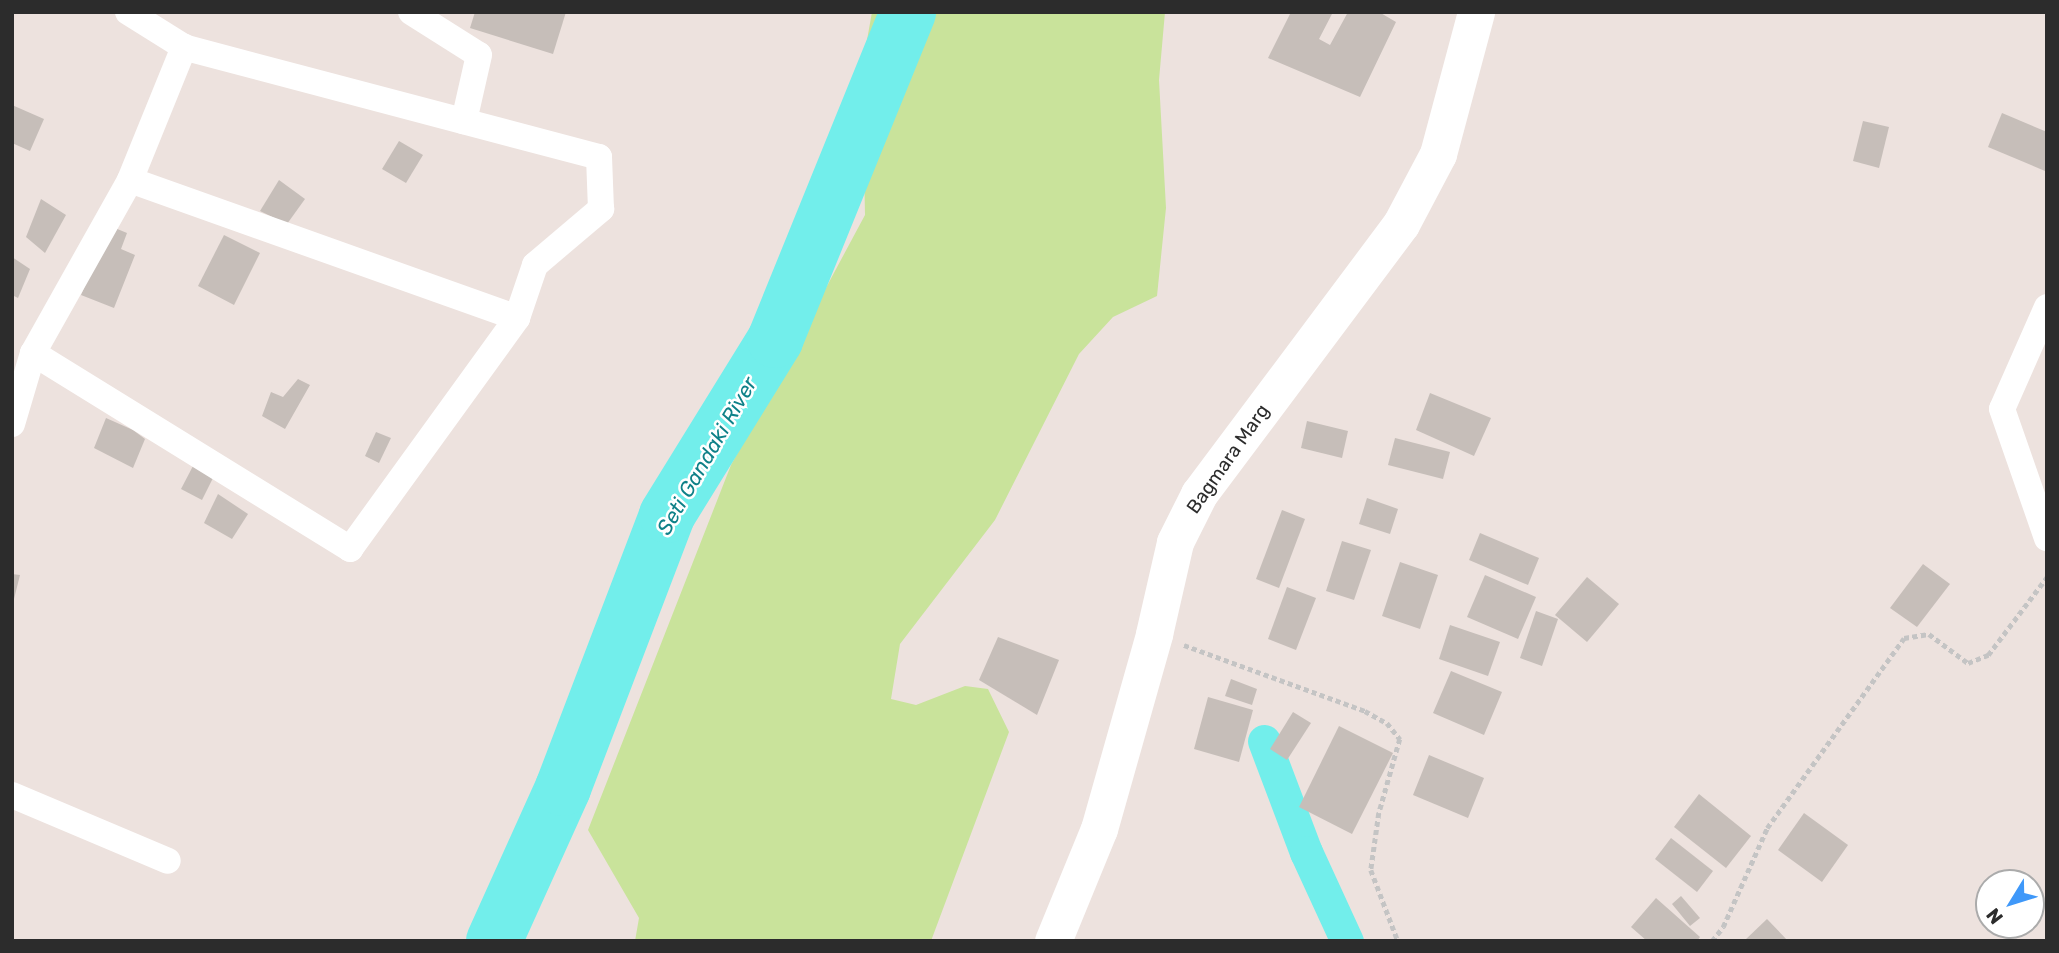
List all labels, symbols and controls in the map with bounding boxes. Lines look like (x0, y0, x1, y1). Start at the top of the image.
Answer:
water label: Seti Gandaki River (652, 373, 762, 539)
street label: Bagmara Marg (1182, 400, 1274, 518)
north arrow (1975, 869, 2045, 939)
text: N (1981, 904, 2008, 928)

